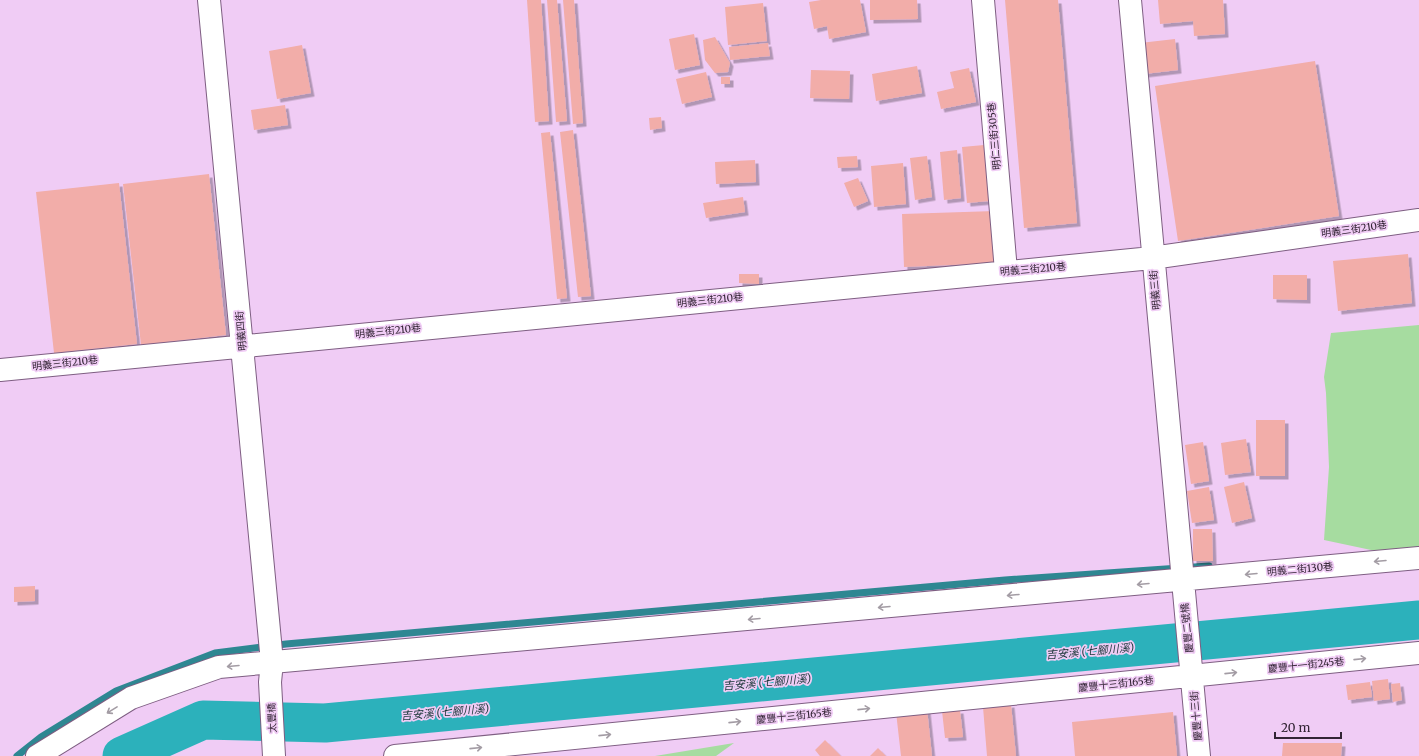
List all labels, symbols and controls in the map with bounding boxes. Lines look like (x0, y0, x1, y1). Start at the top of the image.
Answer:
street label: 明仁三街305巷 (985, 102, 1003, 170)
street label: 明義三街210巷 (1320, 218, 1388, 240)
street label: 明義三街210巷 (999, 260, 1067, 278)
street label: 明義三街 (1147, 270, 1163, 310)
street label: 明義三街210巷 (676, 290, 744, 310)
street label: 明義四街 (233, 311, 249, 351)
street label: 明義三街210巷 (354, 321, 422, 341)
street label: 明義三街210巷 (31, 353, 99, 373)
one-way arrow (1374, 558, 1387, 565)
street label: 明義二街130巷 (1266, 560, 1334, 578)
one-way arrow (1245, 570, 1258, 577)
one-way arrow (1137, 580, 1150, 587)
one-way arrow (1007, 592, 1020, 599)
street label: 慶豐二號橋 (1178, 602, 1196, 654)
one-way arrow (878, 603, 891, 611)
one-way arrow (748, 615, 761, 622)
water label: 吉安溪 (七腳川溪) (1045, 640, 1135, 662)
street label: 慶豐十一街245巷 (1267, 655, 1345, 675)
one-way arrow (1353, 656, 1366, 663)
one-way arrow (227, 662, 240, 669)
one-way arrow (1224, 669, 1237, 676)
water label: 吉安溪 (七腳川溪) (722, 671, 812, 693)
street label: 慶豐十三街165巷 (1078, 674, 1154, 694)
street label: 慶豐十三街 (1187, 691, 1205, 741)
water label: 吉安溪 (七腳川溪) (400, 701, 490, 723)
street label: 太豐橋 (265, 703, 279, 733)
one-way arrow (106, 706, 118, 714)
street label: 慶豐十三街165巷 (756, 706, 832, 726)
one-way arrow (857, 706, 870, 713)
scale bar (1275, 714, 1341, 740)
one-way arrow (728, 719, 741, 726)
text: 20 m (1281, 720, 1310, 735)
one-way arrow (598, 731, 611, 739)
one-way arrow (469, 744, 482, 752)

